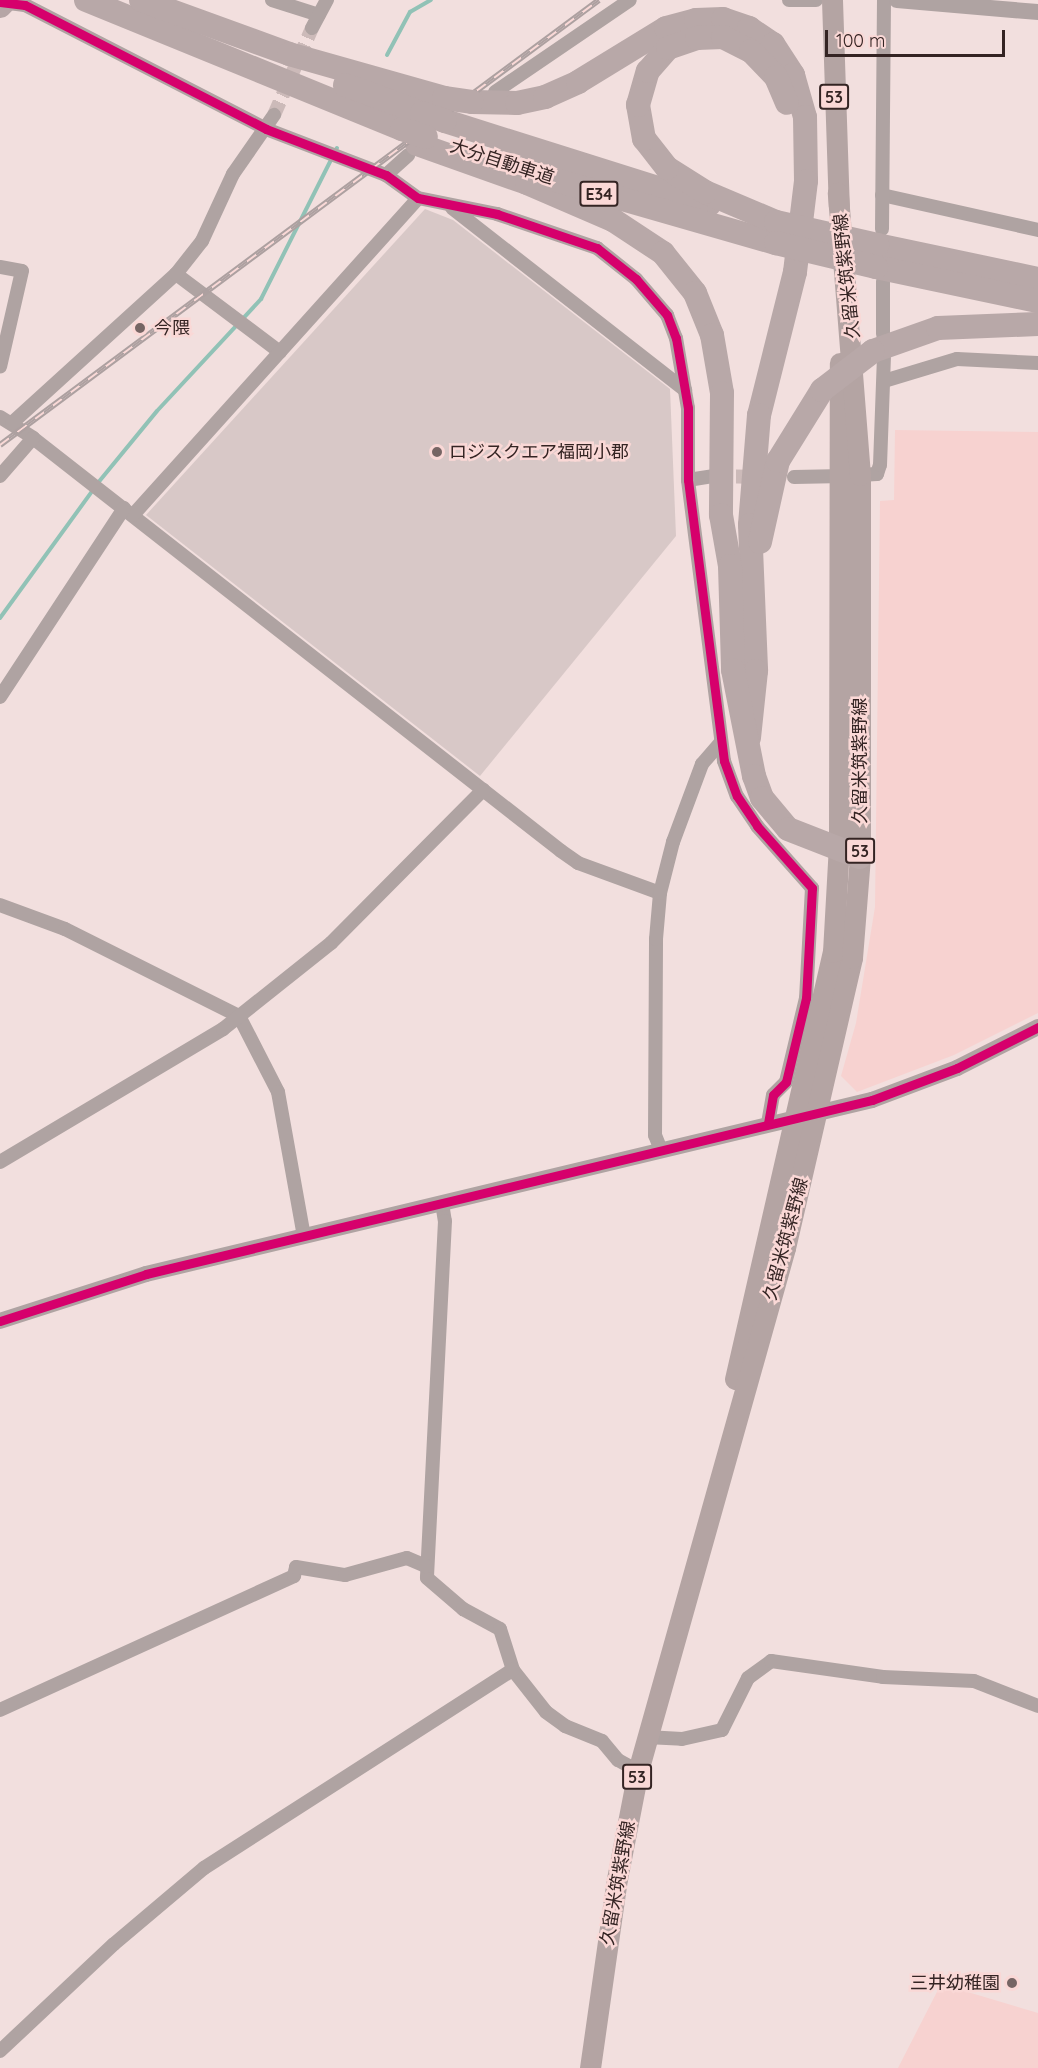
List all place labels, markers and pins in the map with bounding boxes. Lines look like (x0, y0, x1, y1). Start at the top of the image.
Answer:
place label: 今隈 (154, 317, 190, 339)
marker: 今隈 (131, 319, 149, 337)
place label: ロジスクエア福岡小郡 (449, 441, 629, 463)
marker: ロジスクエア福岡小郡 (430, 445, 444, 459)
place label: 三井幼稚園 (910, 1972, 1000, 1994)
marker: 三井幼稚園 (1005, 1976, 1019, 1990)

